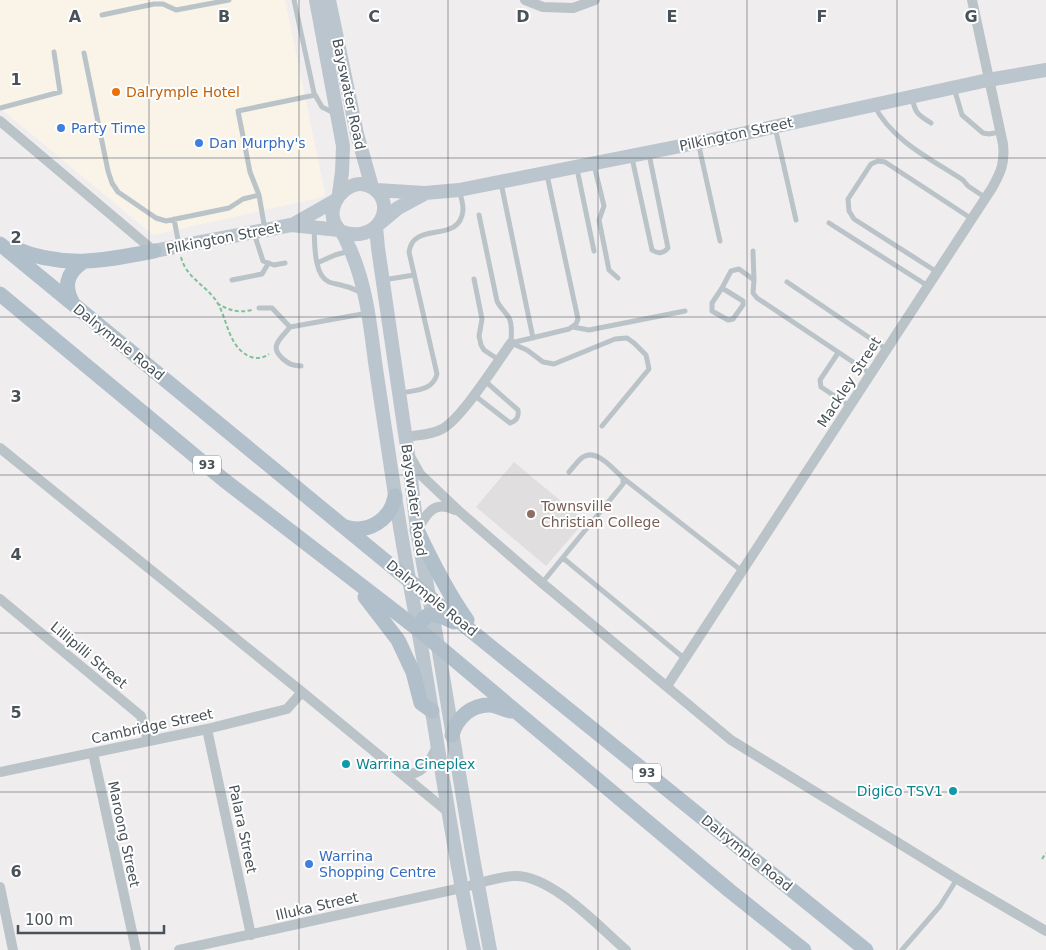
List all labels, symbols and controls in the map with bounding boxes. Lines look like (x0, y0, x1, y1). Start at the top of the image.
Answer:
text: A (69, 7, 82, 26)
text: B (218, 7, 230, 26)
text: C (368, 7, 380, 26)
text: D (516, 7, 530, 26)
text: E (667, 7, 677, 26)
text: F (817, 7, 827, 26)
text: G (964, 7, 978, 26)
street label: Bayswater Road (329, 37, 369, 151)
text: 1 (10, 70, 22, 89)
place label: Dalrymple Hotel (126, 84, 240, 100)
marker: Dalrymple Hotel (110, 86, 122, 98)
street label: Pilkington Street (678, 114, 795, 154)
place label: Party Time (71, 120, 146, 136)
marker: Party Time (55, 122, 67, 134)
place label: Dan Murphy's (209, 135, 306, 151)
marker: Dan Murphy's (193, 137, 205, 149)
street label: Pilkington Street (165, 219, 282, 257)
text: 2 (10, 228, 22, 247)
street label: Dalrymple Road (70, 301, 168, 383)
street label: Mackley Street (814, 334, 884, 430)
text: 3 (10, 387, 22, 406)
street label: Bayswater Road (398, 443, 430, 557)
road number: 93 (193, 456, 221, 474)
place label: Townsville Christian College (540, 498, 660, 530)
marker: Townsville Christian College (525, 508, 537, 520)
text: 4 (10, 545, 22, 564)
street label: Dalrymple Road (383, 557, 481, 639)
street label: Lillipilli Street (48, 618, 131, 692)
text: 5 (10, 703, 22, 722)
street label: Cambridge Street (90, 705, 215, 747)
place label: Warrina Cineplex (356, 756, 475, 772)
marker: Warrina Cineplex (340, 758, 352, 770)
road number: 93 (633, 764, 661, 782)
street label: Maroong Street (105, 780, 143, 889)
street label: Palara Street (226, 783, 260, 875)
place label: DigiCo TSV1 (857, 783, 943, 799)
marker: DigiCo TSV1 (947, 785, 959, 797)
street label: Dalrymple Road (698, 812, 796, 894)
place label: Warrina Shopping Centre (319, 848, 436, 880)
marker: Warrina Shopping Centre (303, 858, 315, 870)
text: 6 (10, 862, 22, 881)
street label: Illuka Street (274, 889, 360, 923)
scale bar (18, 902, 164, 934)
text: 100 m (25, 911, 73, 929)

